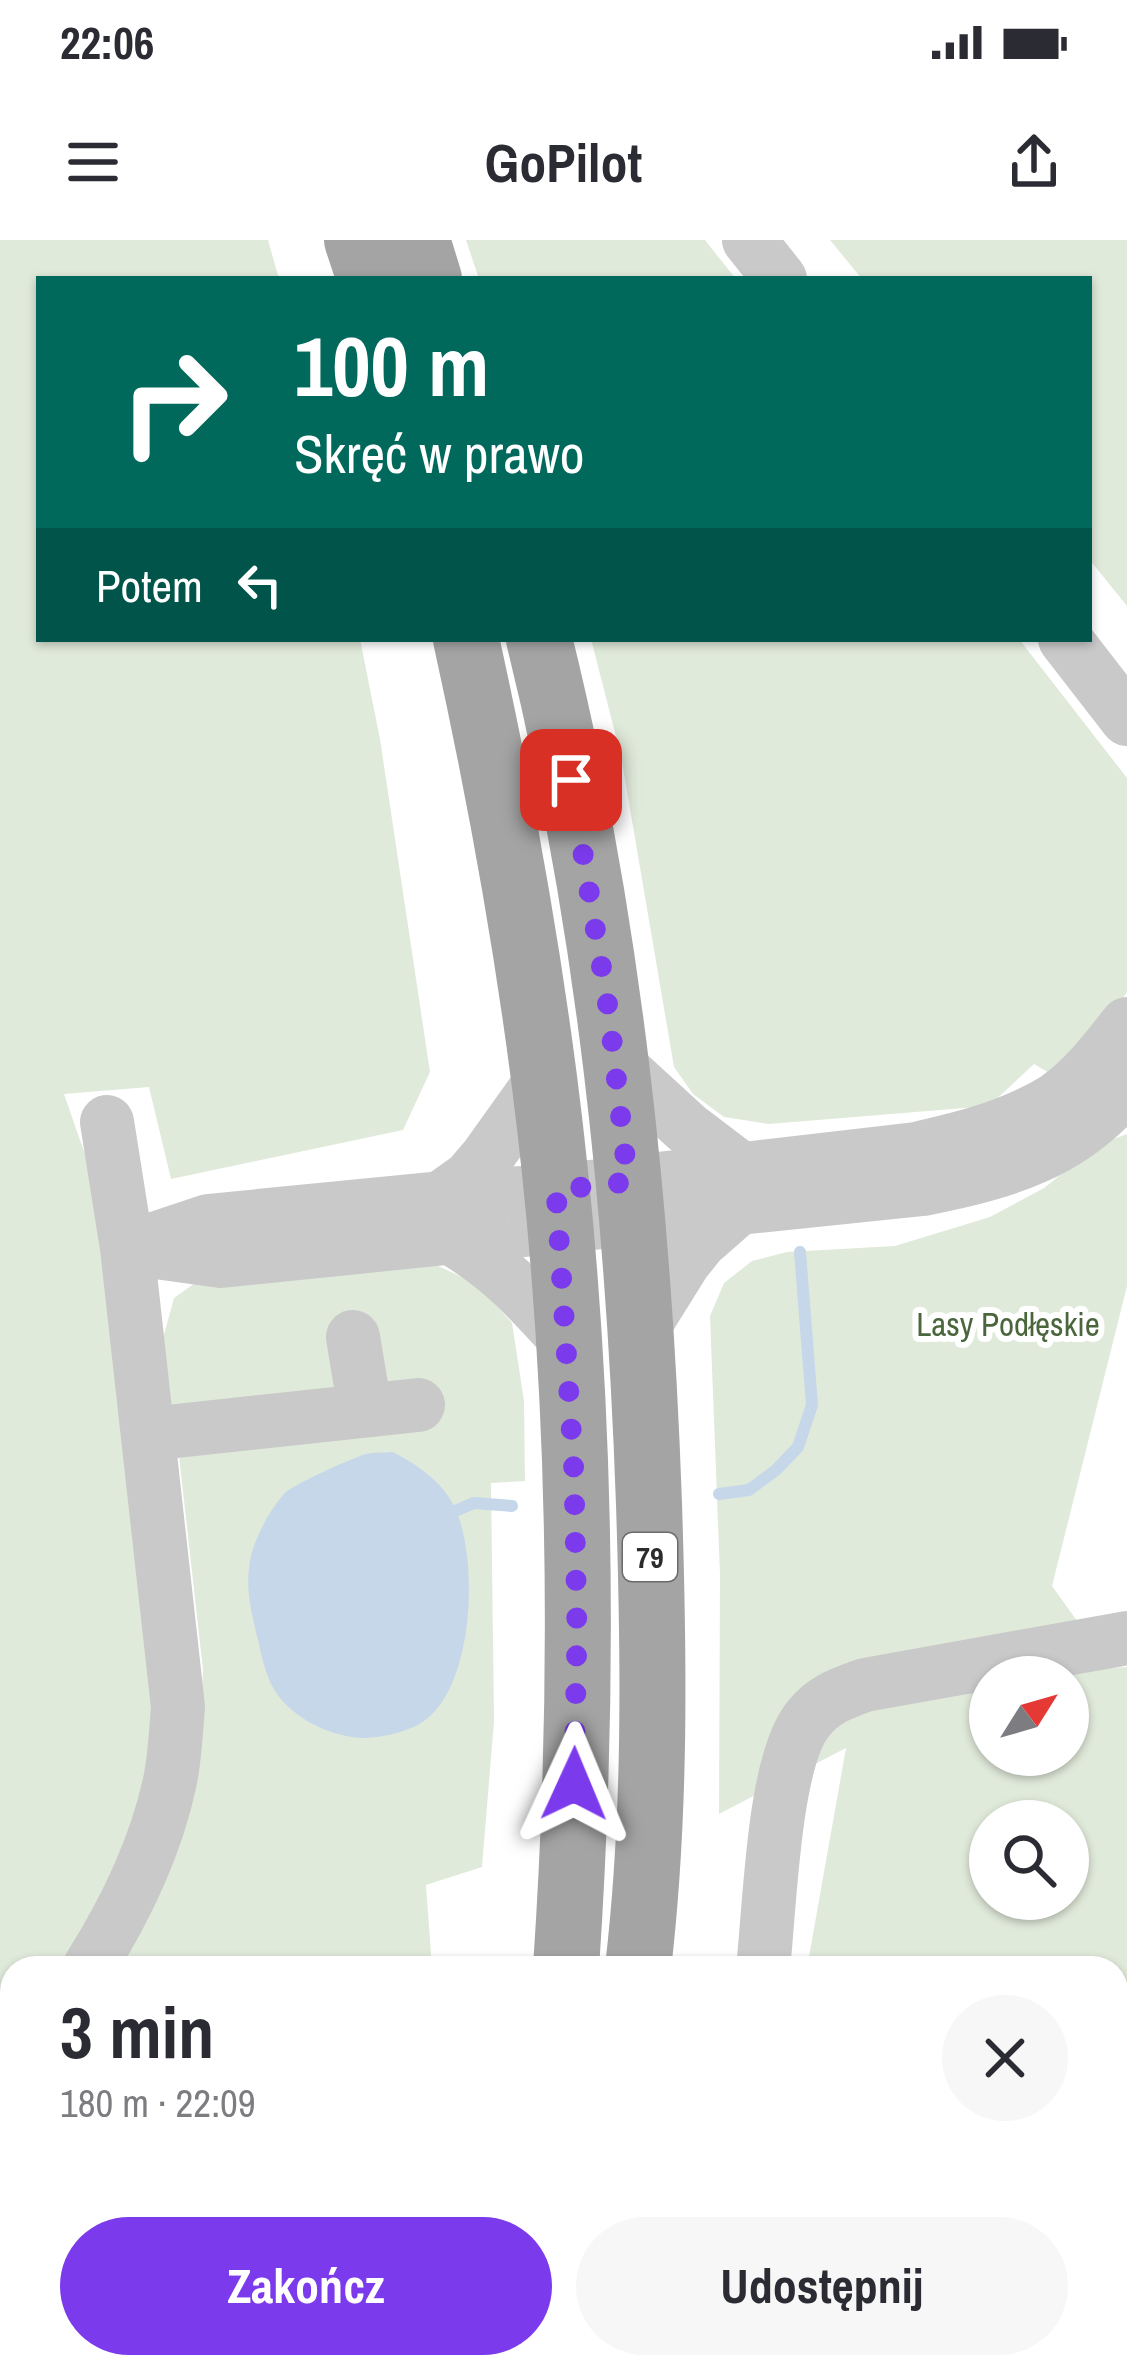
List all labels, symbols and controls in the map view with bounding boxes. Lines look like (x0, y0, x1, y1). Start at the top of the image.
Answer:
text: 22:06 (60, 12, 154, 73)
text: GoPilot (485, 126, 642, 199)
icon: menu (60, 129, 126, 195)
icon: share (1001, 129, 1067, 195)
text: 100 m (294, 309, 489, 422)
icon: right (96, 324, 252, 480)
text: Skręć w prawo (294, 417, 584, 490)
icon: left (227, 552, 293, 618)
text: Potem (96, 555, 203, 616)
pin (520, 729, 622, 831)
icon: arrive (538, 747, 604, 813)
park label: Lasy Podłęskie (916, 1302, 1100, 1346)
road number: 79 (623, 1533, 677, 1581)
north arrow (969, 1656, 1089, 1776)
map controls (969, 1656, 1089, 1920)
position arrow (511, 1721, 637, 1847)
button: search (969, 1800, 1089, 1920)
text: 3 min (60, 1983, 214, 2080)
button: close (942, 1995, 1068, 2121)
text: 180 m · 22:09 (60, 2077, 256, 2129)
button: Zakończ (60, 2217, 552, 2355)
button: Udostępnij (576, 2217, 1068, 2355)

